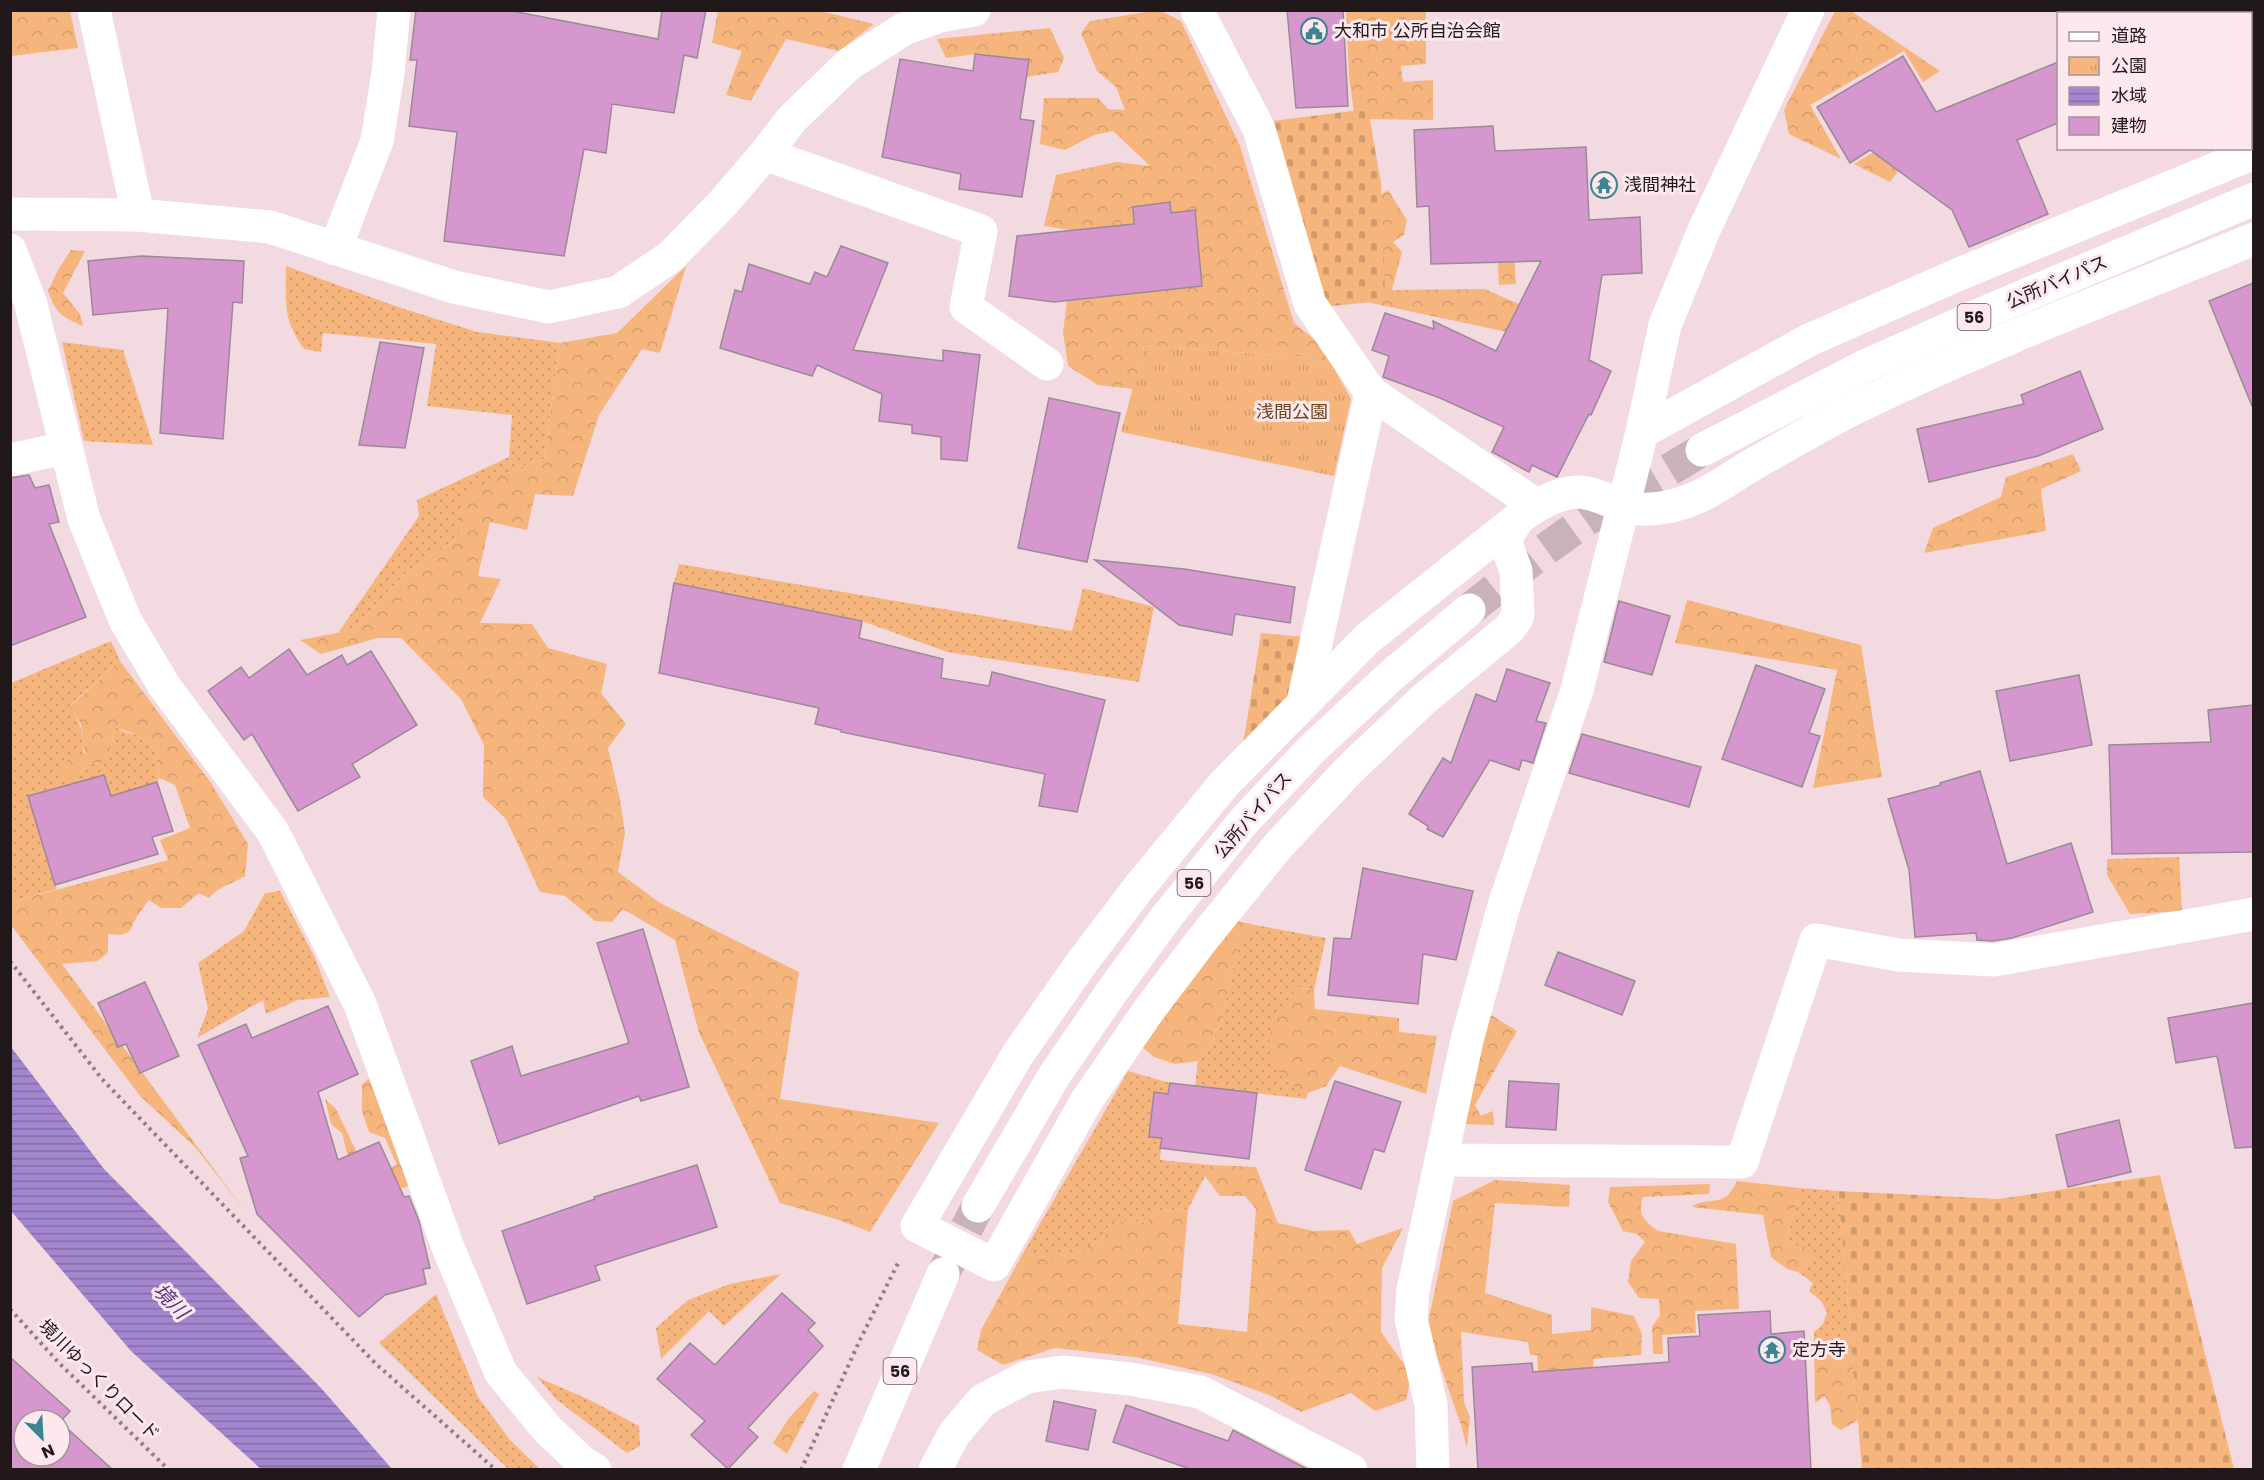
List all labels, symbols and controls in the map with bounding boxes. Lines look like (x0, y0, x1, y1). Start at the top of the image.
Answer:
legend (2057, 12, 2252, 150)
public building icon: 大和市 公所自治会館 (1299, 16, 1329, 46)
place label: 大和市 公所自治会館 (1334, 18, 1501, 43)
text: 道路 (2111, 23, 2147, 48)
text: 公園 (2111, 53, 2147, 78)
text: 水域 (2111, 83, 2147, 108)
text: 建物 (2111, 113, 2147, 138)
temple icon: 浅間神社 (1589, 170, 1619, 200)
place label: 浅間神社 (1624, 172, 1696, 197)
street label: 公所バイパス (2002, 249, 2111, 314)
road number: 56 (1958, 304, 1990, 330)
park label: 浅間公園 (1256, 399, 1328, 424)
street label: 公所バイパス (1208, 766, 1297, 863)
road number: 56 (1178, 870, 1210, 896)
water label: 境川 (147, 1277, 196, 1327)
street label: 境川ゆっくりロード (33, 1314, 165, 1446)
temple icon: 定方寺 (1757, 1335, 1787, 1365)
place label: 定方寺 (1792, 1337, 1846, 1362)
road number: 56 (884, 1358, 916, 1384)
north arrow (12, 1408, 72, 1468)
text: N (38, 1438, 58, 1464)

